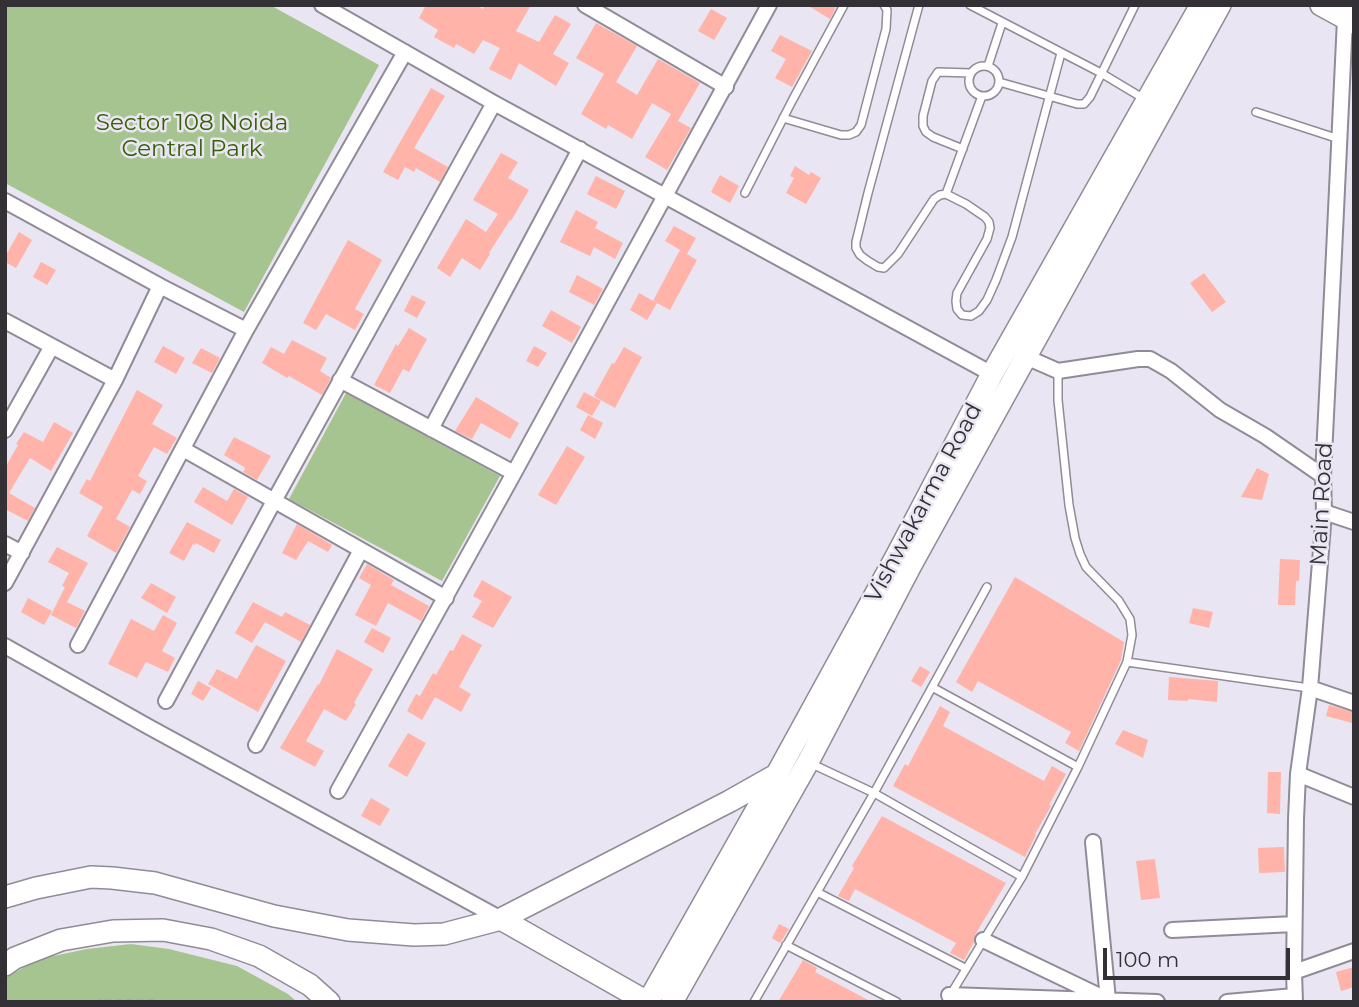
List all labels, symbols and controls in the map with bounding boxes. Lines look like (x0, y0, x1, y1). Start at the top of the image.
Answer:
park label: Sector 108 Noida Central Park (96, 109, 288, 163)
street label: Vishwakarma Road (860, 399, 988, 607)
street label: Main Road (1305, 442, 1339, 566)
scale bar (1107, 934, 1294, 978)
text: 100 m (1116, 947, 1179, 972)

